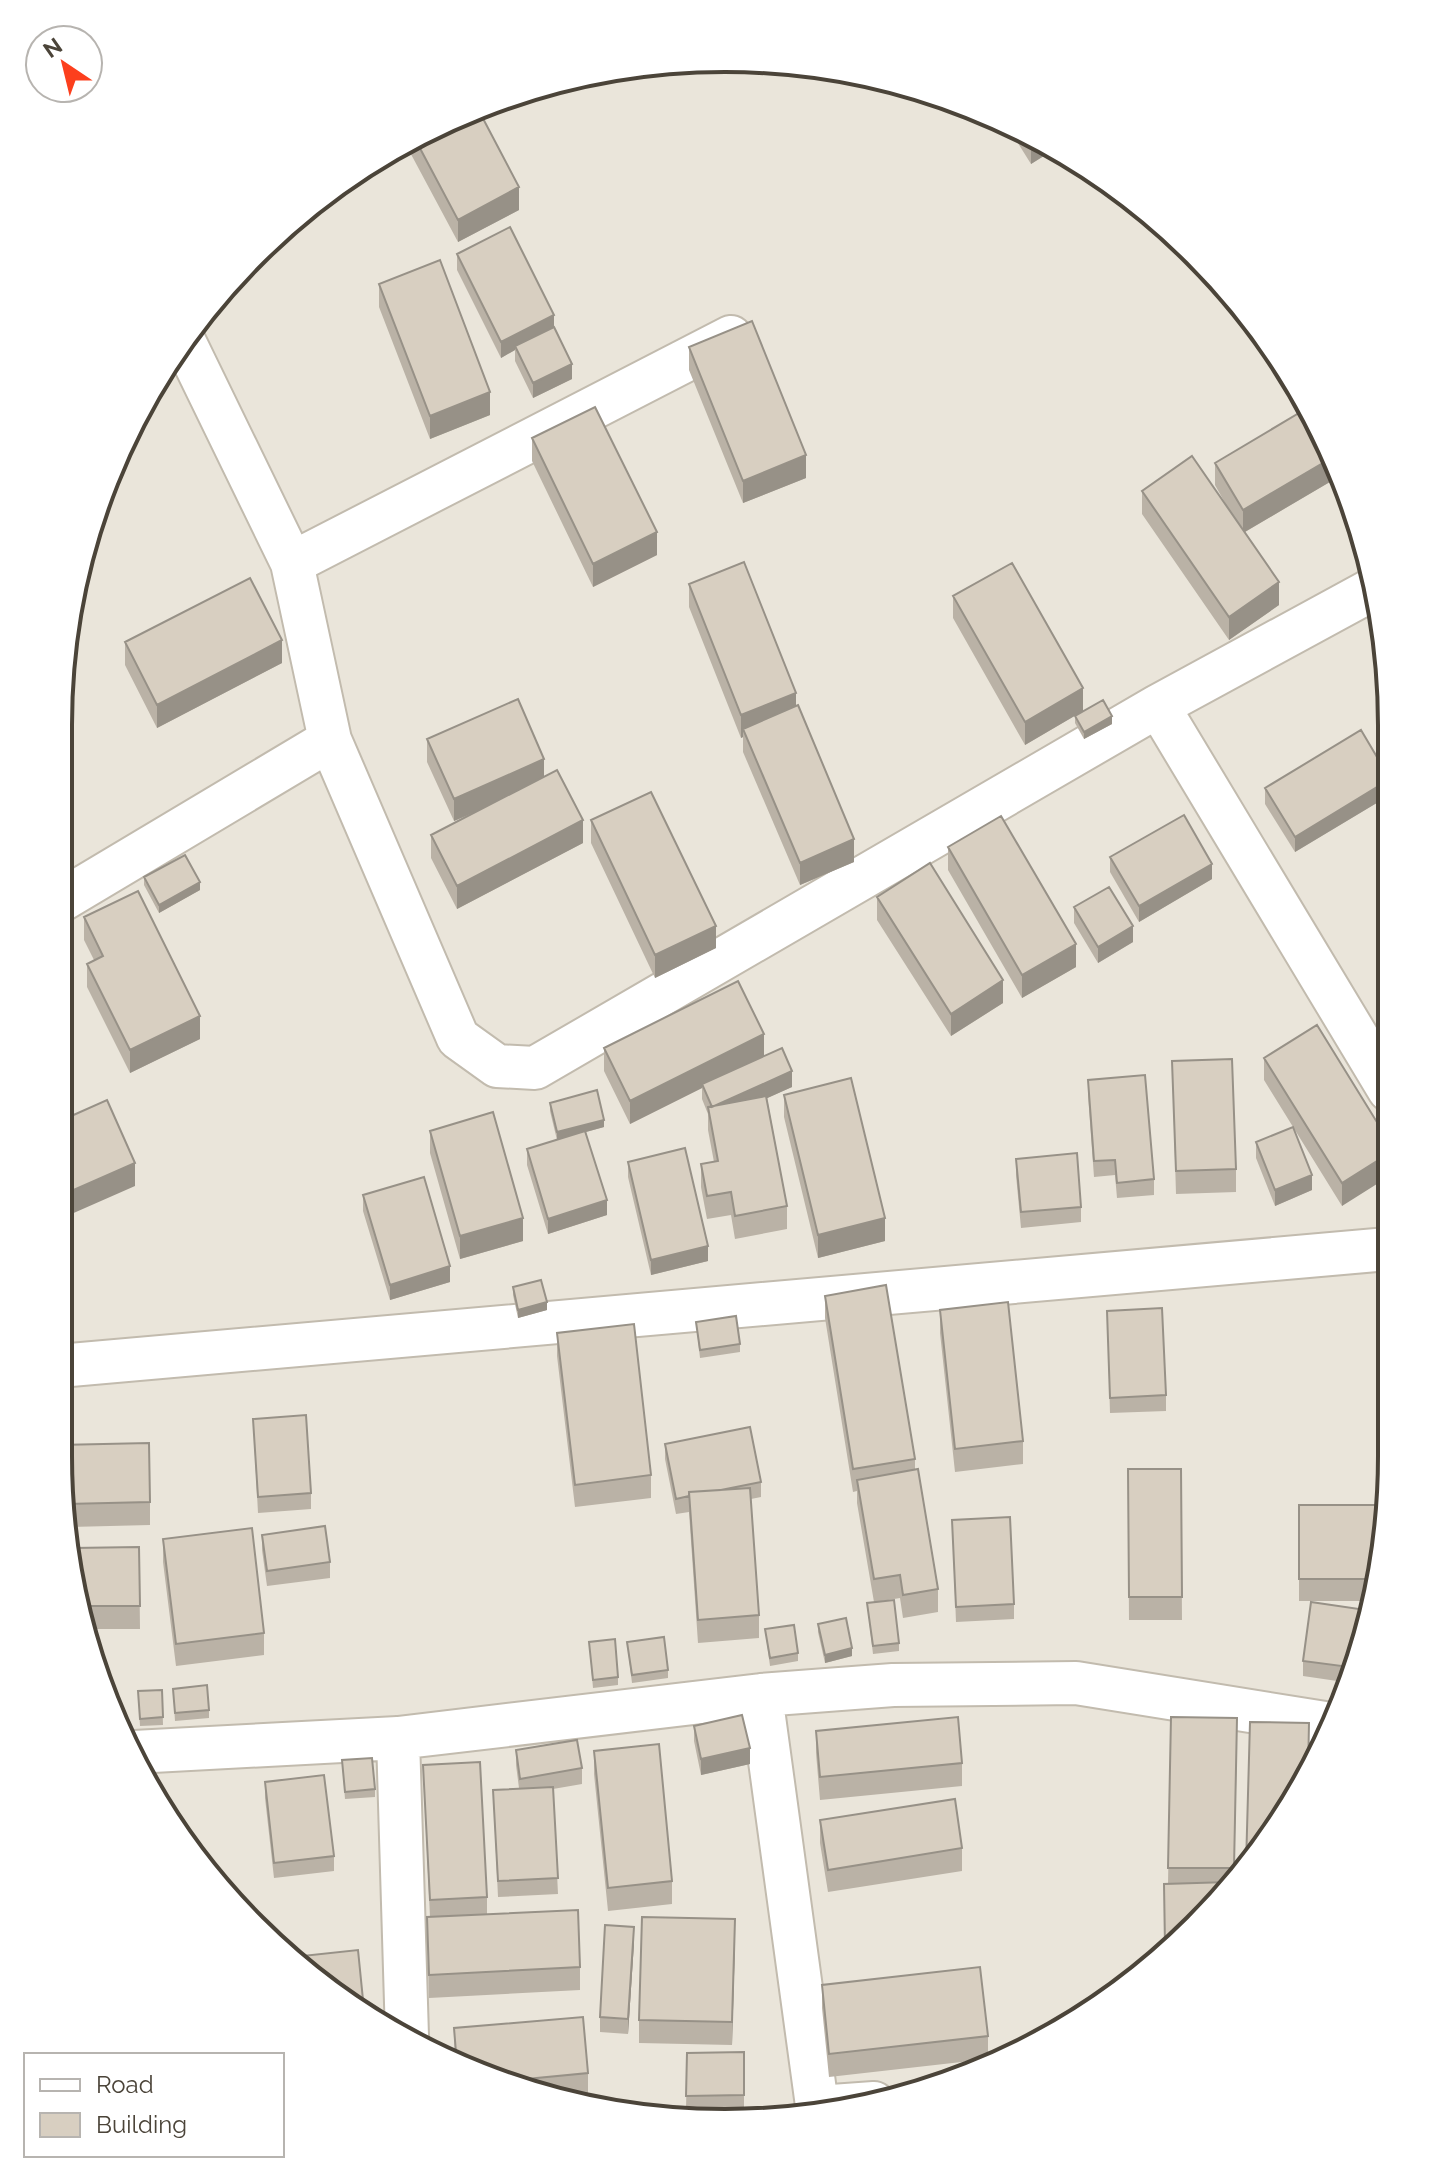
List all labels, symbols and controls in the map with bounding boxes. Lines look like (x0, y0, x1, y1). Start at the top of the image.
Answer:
north arrow (24, 24, 104, 104)
text: N (38, 32, 67, 63)
legend (24, 2053, 284, 2157)
text: Road (96, 2070, 154, 2099)
text: Building (96, 2110, 187, 2139)

